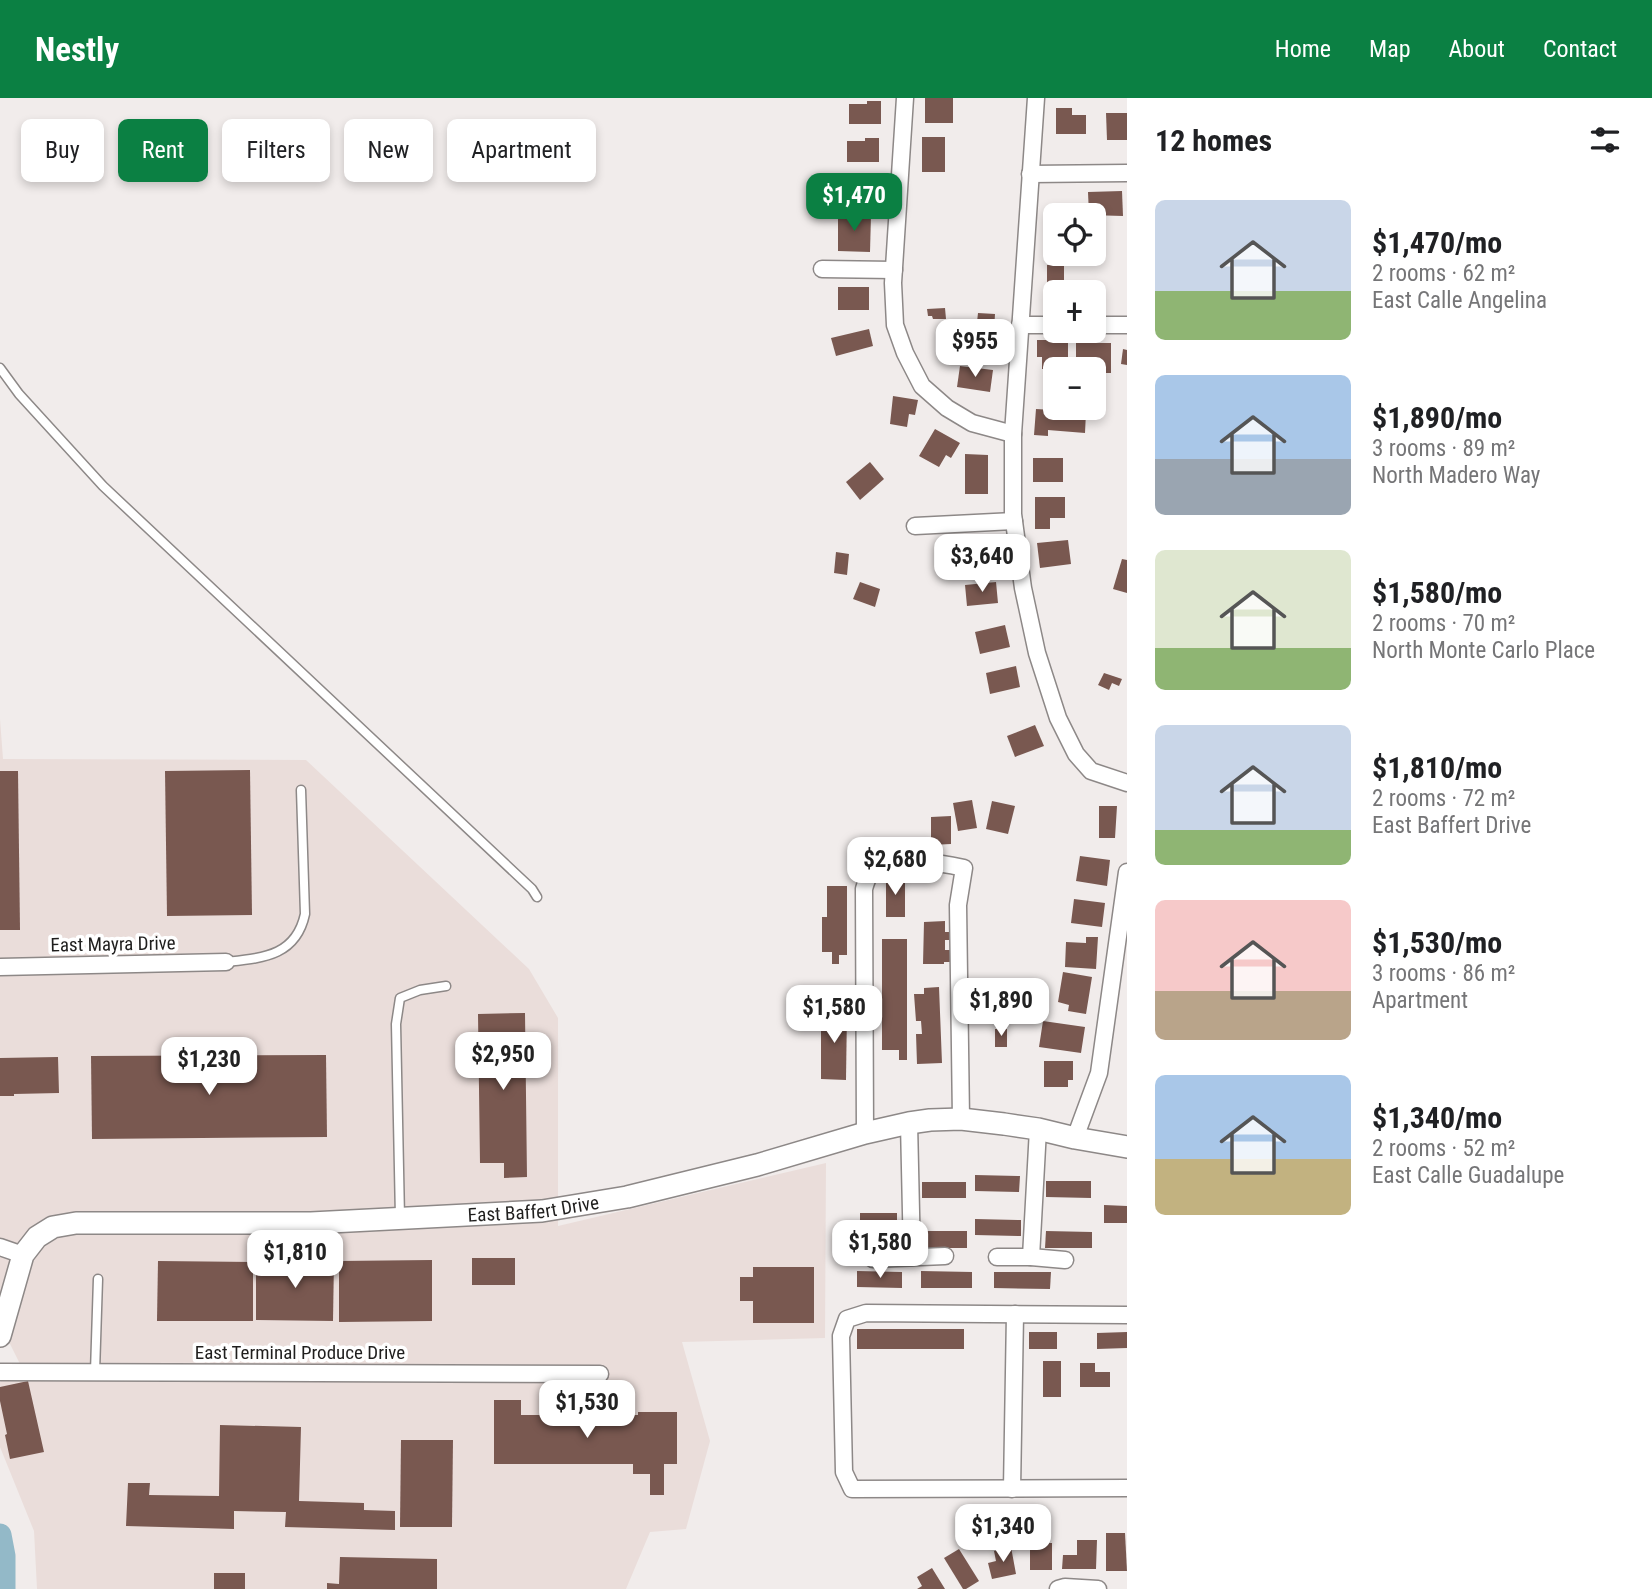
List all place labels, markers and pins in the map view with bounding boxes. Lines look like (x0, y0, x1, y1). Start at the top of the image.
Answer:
pin: $1,470 (797, 174, 911, 233)
pin: $955 (934, 320, 1016, 379)
pin: $3,640 (925, 534, 1039, 594)
pin: $2,680 (838, 838, 952, 897)
pin: $1,890 (944, 978, 1058, 1038)
pin: $1,580 (777, 986, 891, 1045)
pin: $2,950 (446, 1032, 560, 1092)
pin: $1,230 (152, 1038, 266, 1097)
pin: $1,580 (823, 1220, 937, 1280)
pin: $1,810 (238, 1230, 352, 1290)
pin: $1,530 (530, 1380, 644, 1440)
pin: $1,340 (946, 1504, 1060, 1564)

